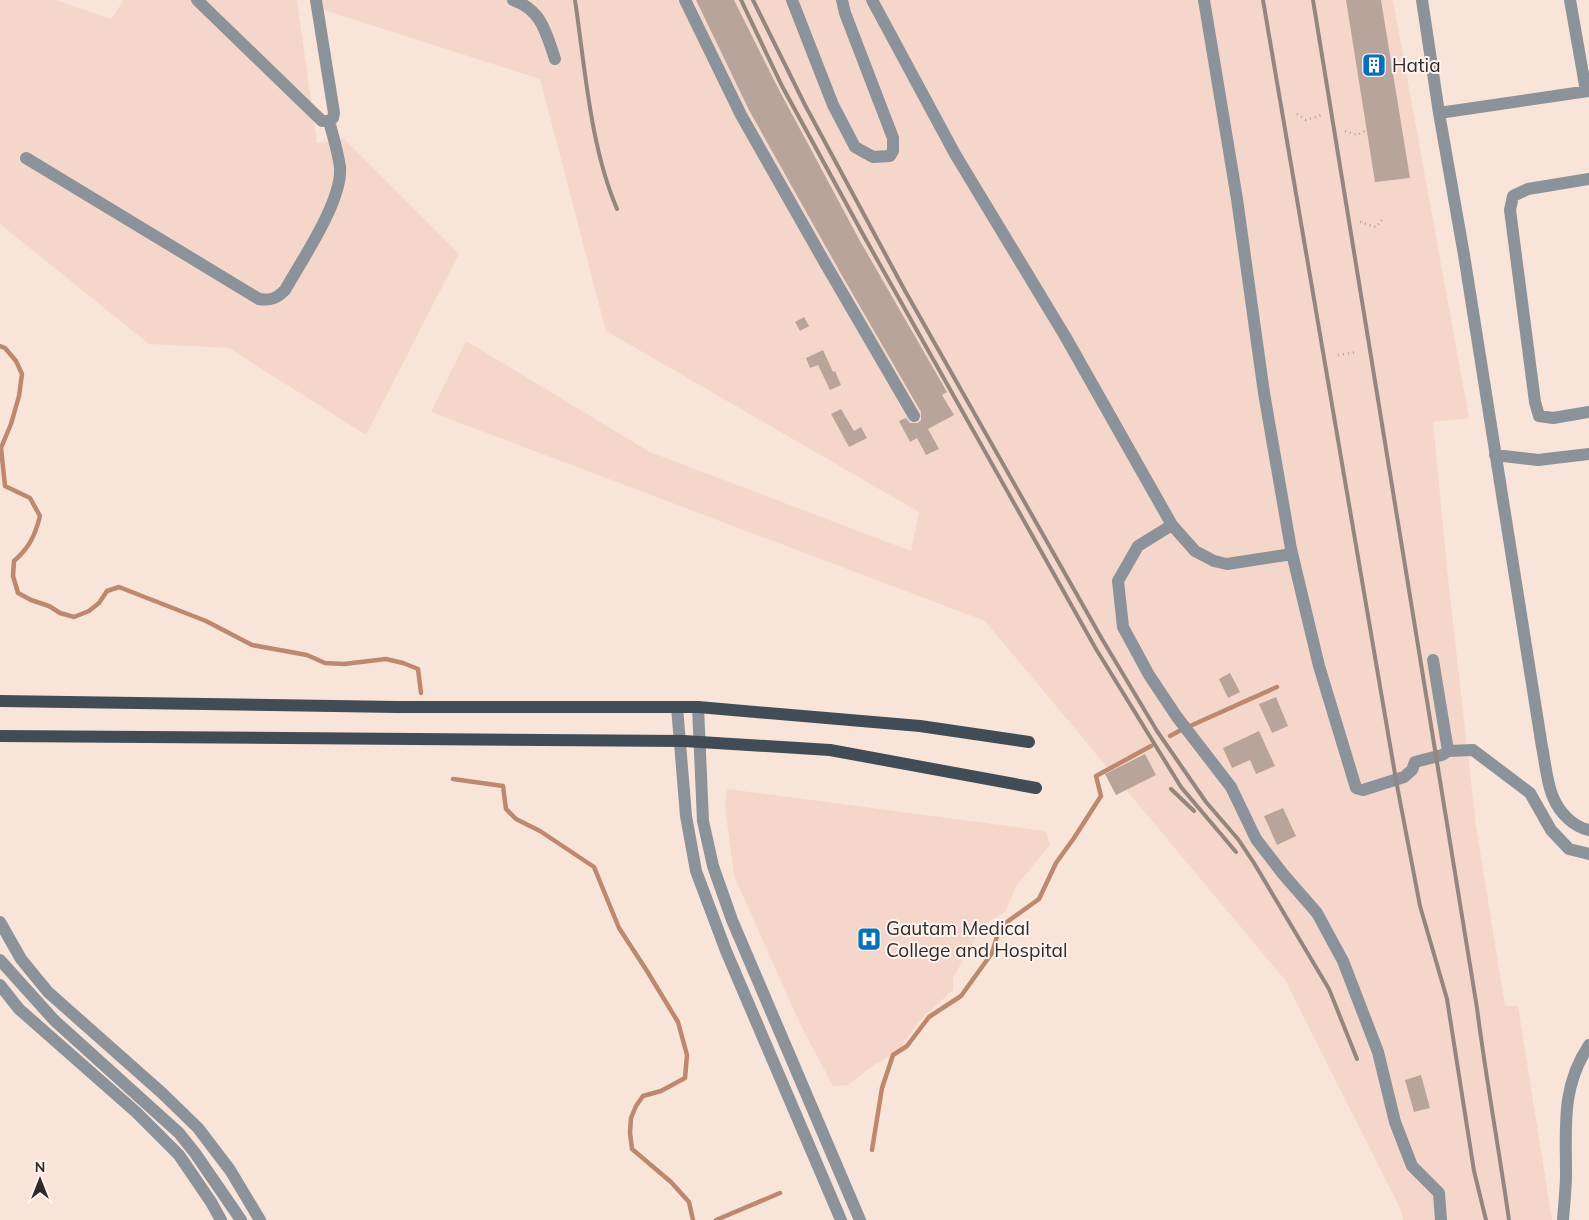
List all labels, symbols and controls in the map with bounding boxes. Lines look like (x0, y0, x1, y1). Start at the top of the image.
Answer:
building icon: Hatia (1361, 52, 1387, 78)
place label: Hatia (1392, 53, 1441, 77)
place label: Gautam Medical College and Hospital (886, 916, 1068, 962)
hospital icon: Gautam Medical College and Hospital (856, 926, 882, 952)
north arrow (15, 1155, 65, 1205)
text: N (35, 1158, 45, 1176)

